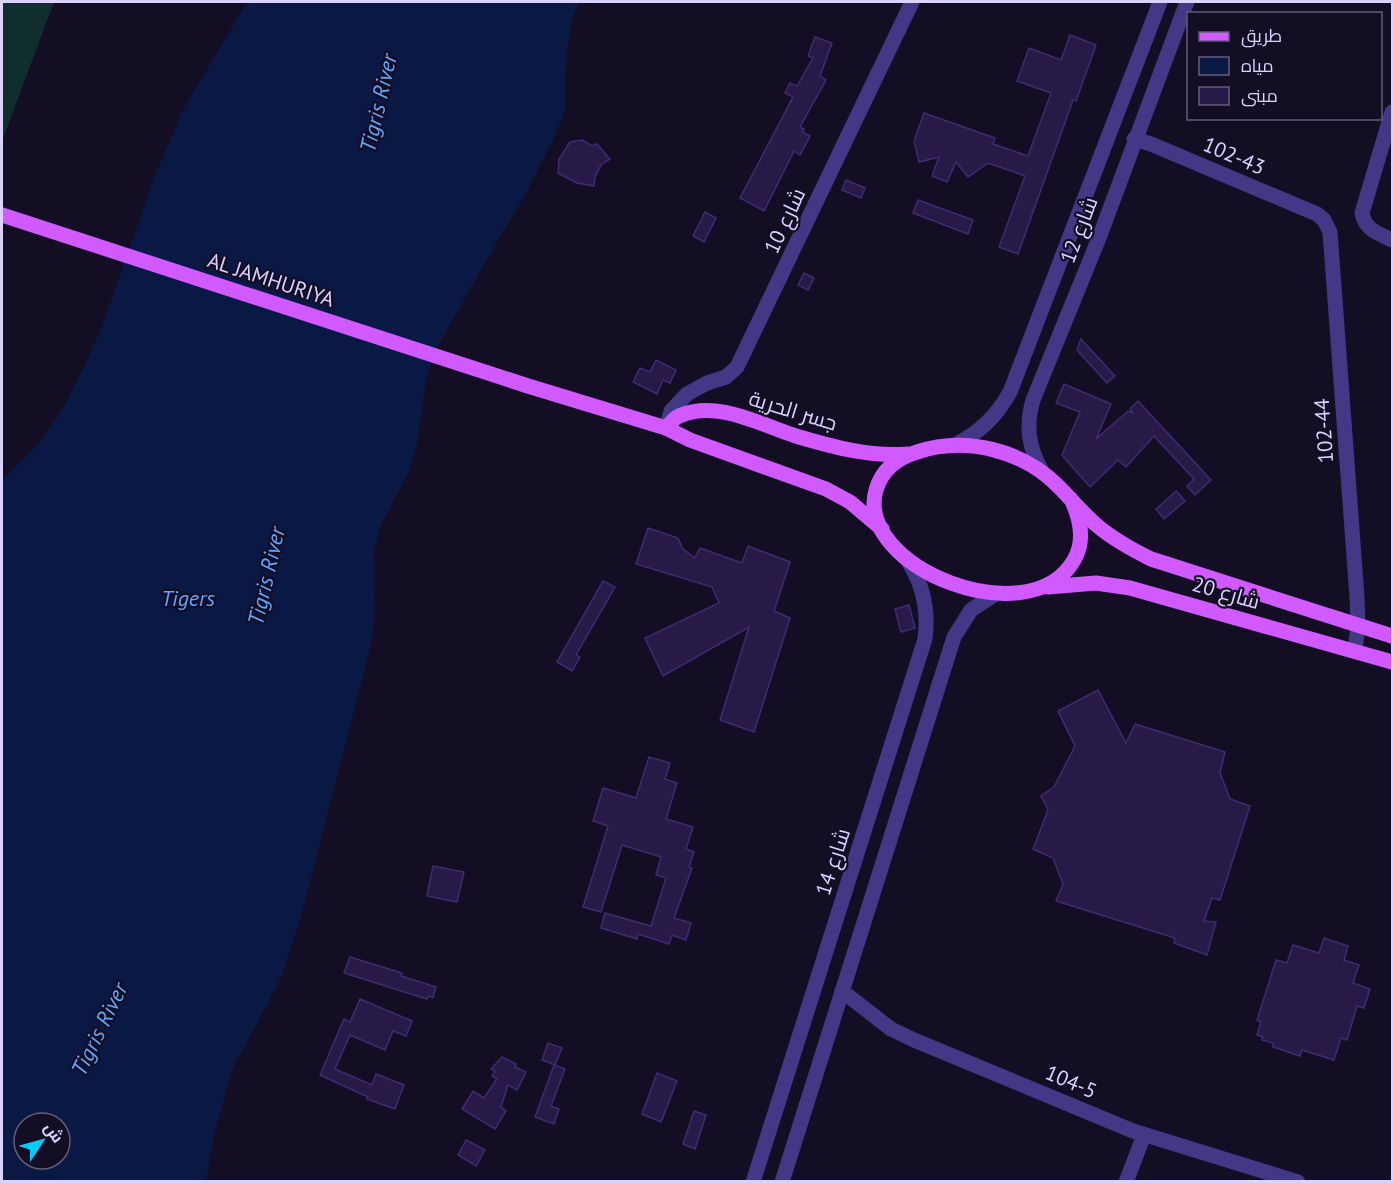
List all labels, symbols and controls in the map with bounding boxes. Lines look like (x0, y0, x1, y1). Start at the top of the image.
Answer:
legend (1187, 12, 1382, 120)
text: طريق (1241, 24, 1282, 48)
water label: Tigris River (353, 49, 403, 155)
text: مياه (1241, 54, 1274, 77)
text: مبنى (1241, 84, 1278, 107)
street label: 102-43 (1199, 130, 1269, 181)
street label: شارع 10 (758, 184, 812, 258)
street label: شارع 12 (1054, 193, 1104, 267)
street label: AL JAMHURIYA (204, 246, 339, 313)
street label: جسر الحرية (746, 384, 841, 437)
street label: 102-44 (1308, 398, 1339, 464)
water label: Tigris River (241, 522, 291, 628)
street label: شارع 20 (1189, 570, 1263, 616)
water label: Tigers (161, 584, 215, 612)
street label: شارع 14 (809, 825, 857, 899)
water label: Tigris River (65, 976, 134, 1080)
street label: 104-5 (1041, 1059, 1101, 1104)
north arrow (12, 1111, 72, 1171)
text: ش (40, 1118, 68, 1146)

